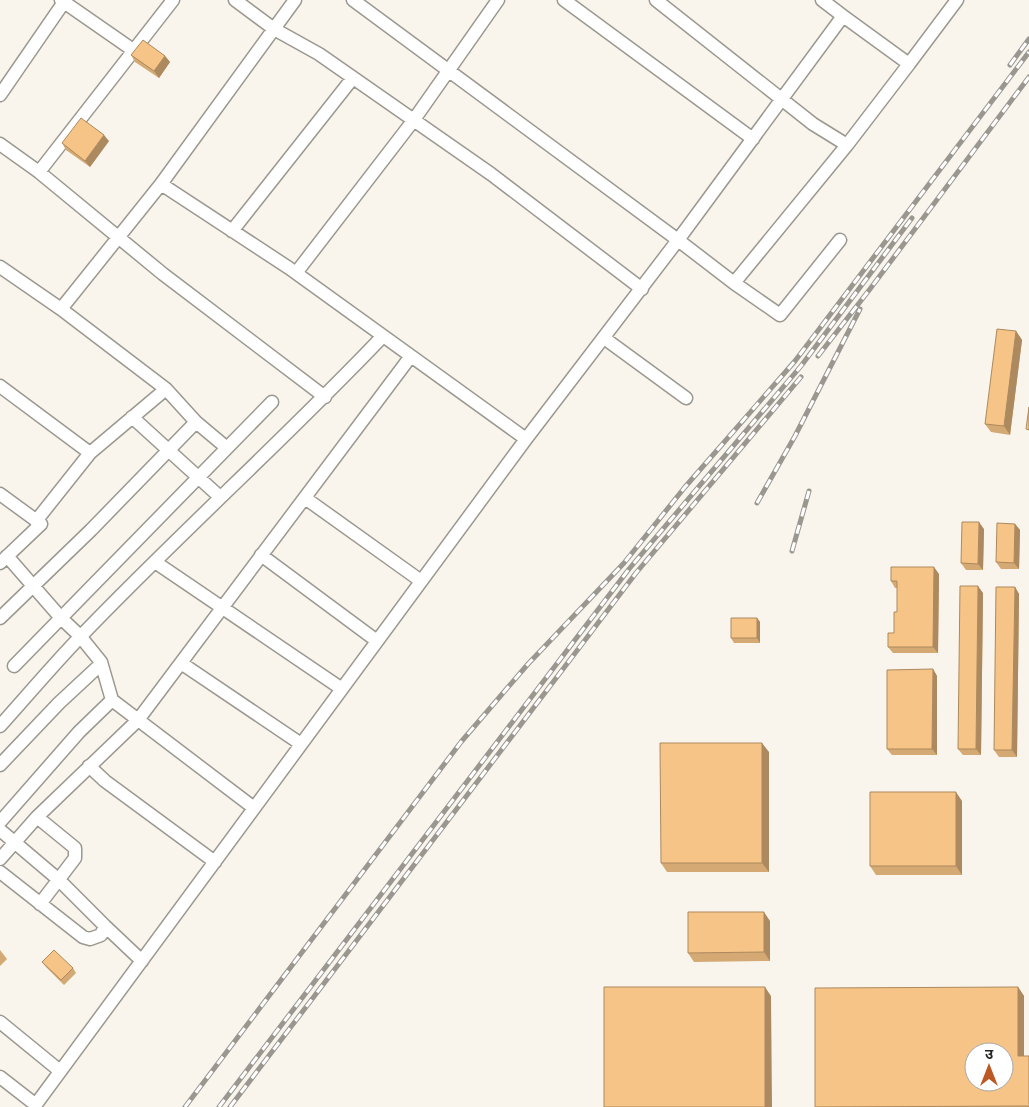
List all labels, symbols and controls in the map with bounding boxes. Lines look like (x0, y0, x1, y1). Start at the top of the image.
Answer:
north arrow (964, 1042, 1014, 1092)
text: उ (985, 1046, 994, 1062)

